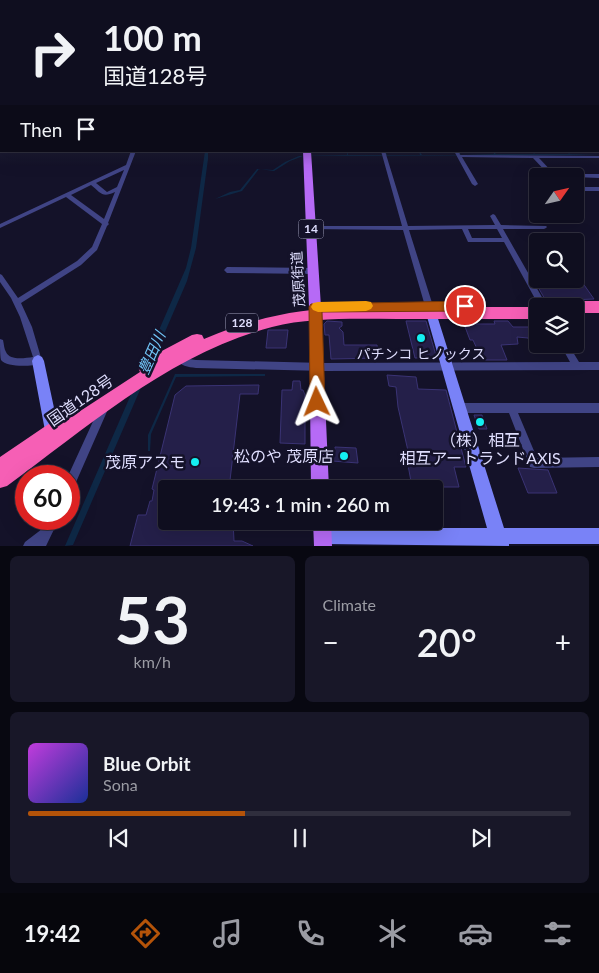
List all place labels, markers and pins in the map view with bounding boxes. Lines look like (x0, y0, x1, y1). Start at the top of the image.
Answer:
pin (444, 285, 486, 327)
marker: パチンコ ヒノックス (415, 332, 427, 344)
place label: パチンコ ヒノックス (357, 345, 485, 362)
marker: （株）相互 相互アートランドAXIS (474, 416, 486, 428)
place label: （株）相互 相互アートランドAXIS (399, 430, 561, 467)
place label: 松のや 茂原店 (234, 446, 334, 465)
marker: 松のや 茂原店 (338, 450, 350, 462)
place label: 茂原アスモ (105, 452, 185, 471)
marker: 茂原アスモ (189, 456, 201, 468)

